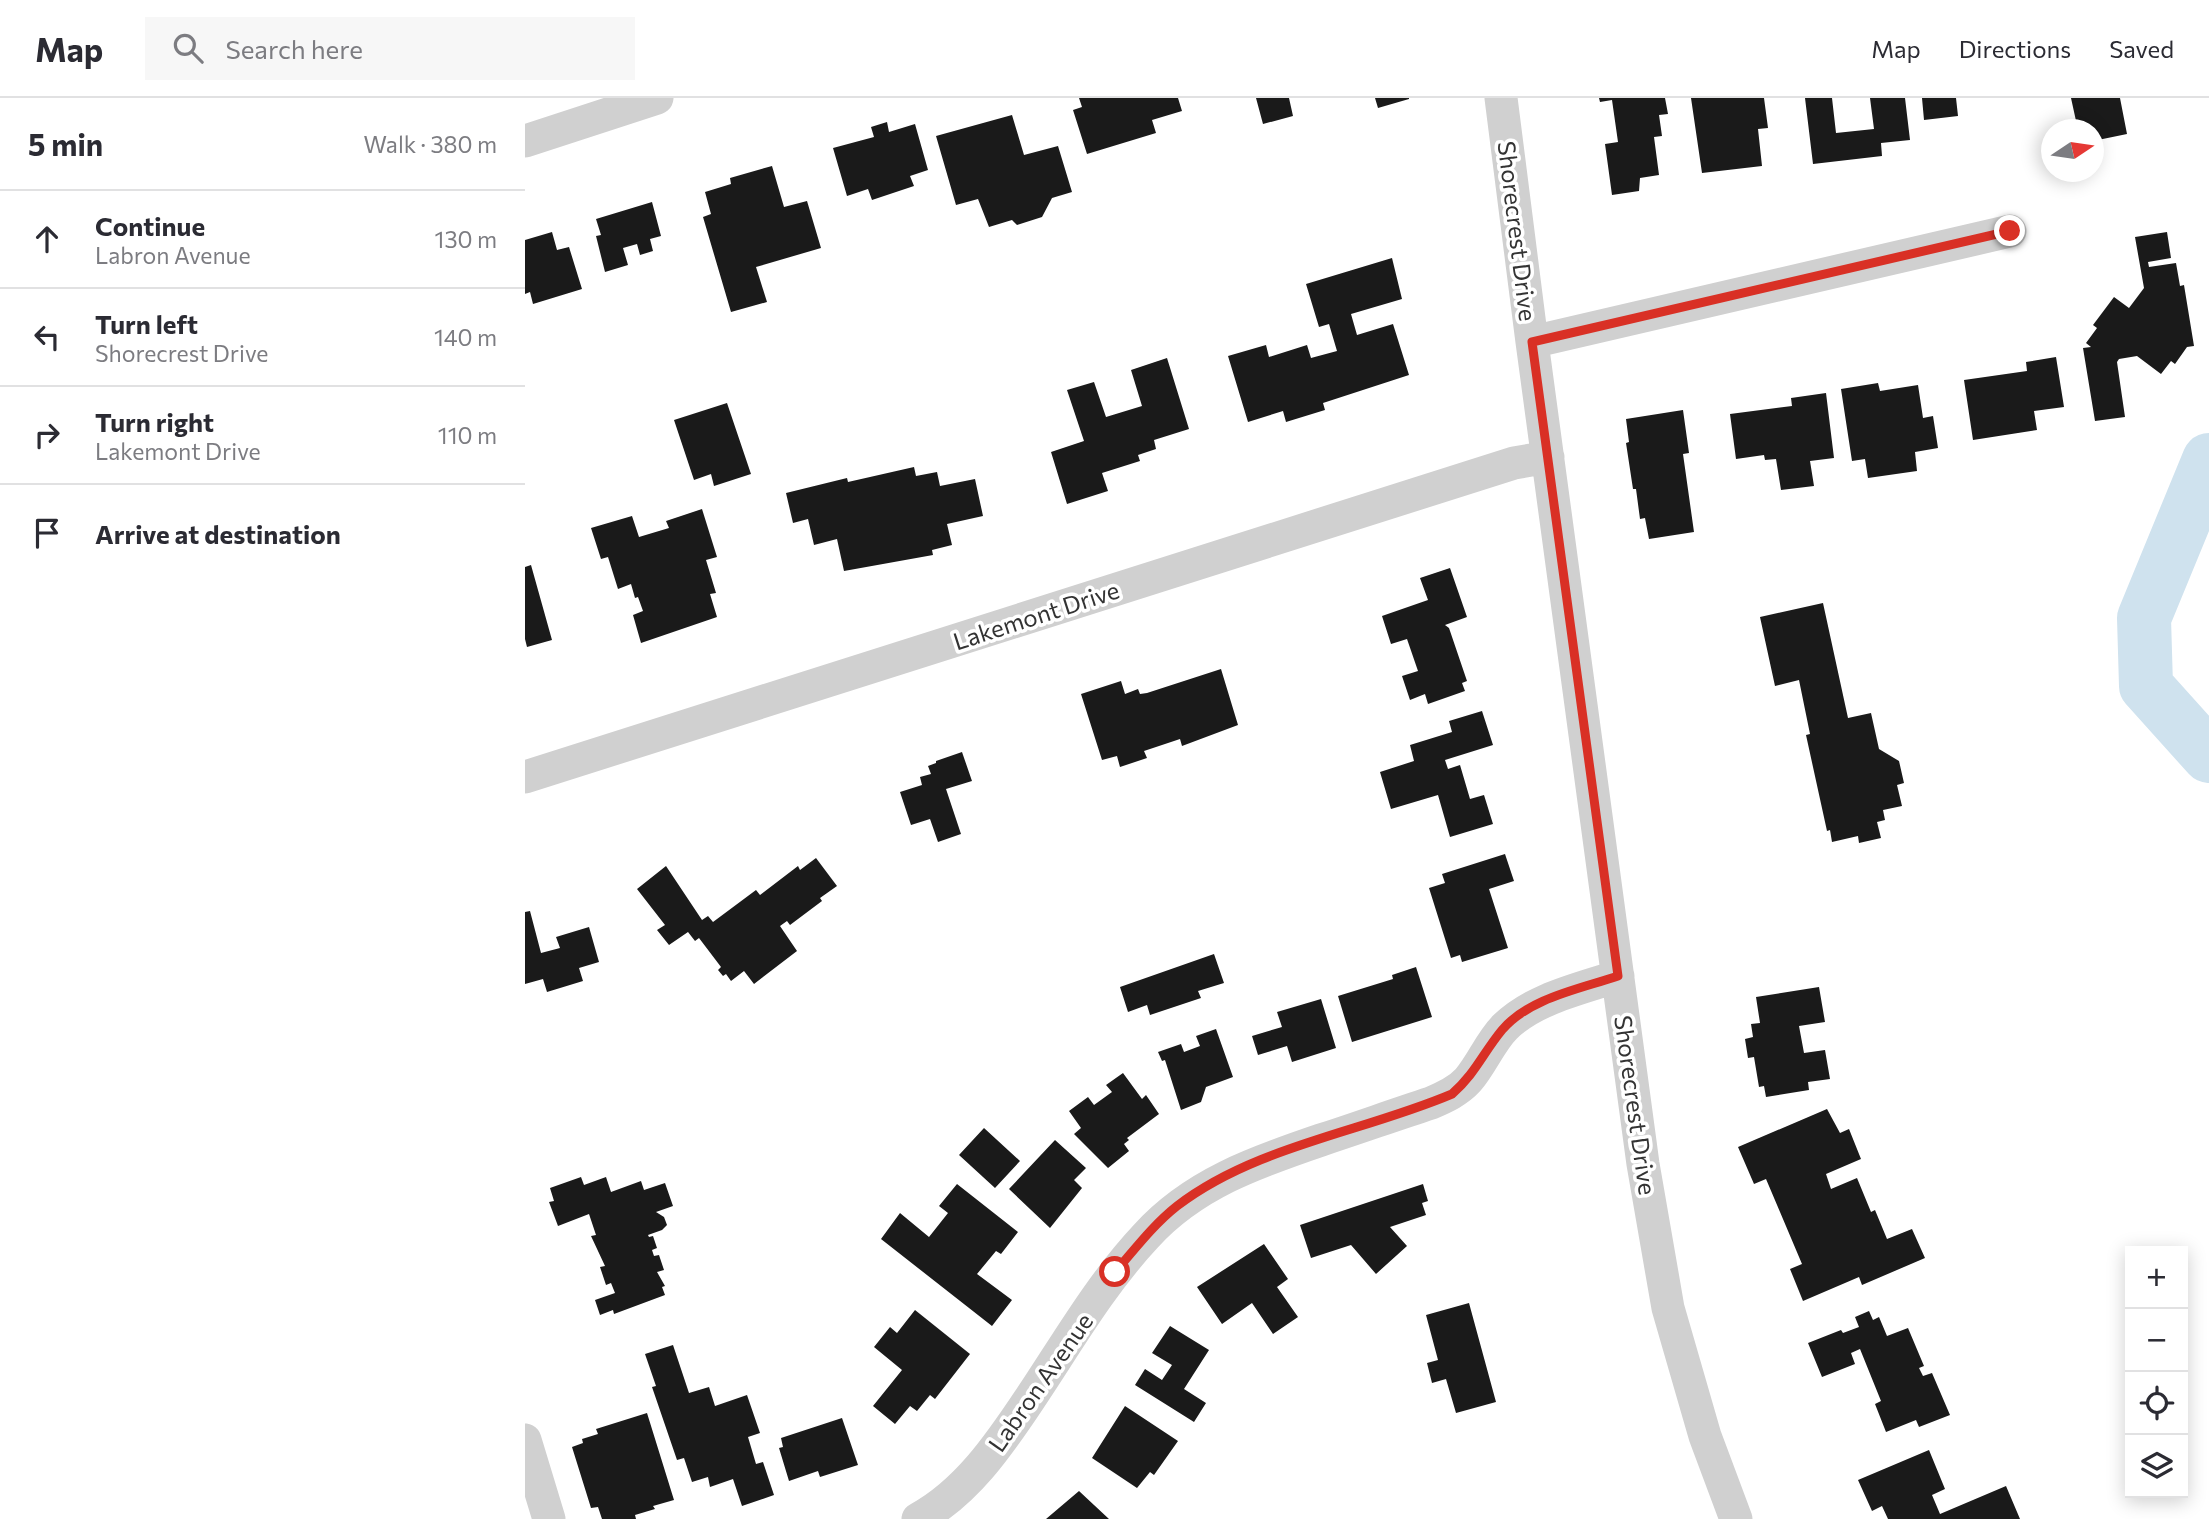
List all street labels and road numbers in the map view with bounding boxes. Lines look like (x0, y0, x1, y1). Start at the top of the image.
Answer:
street label: Shorecrest Drive (1493, 139, 1543, 323)
street label: Lakemont Drive (949, 574, 1123, 656)
street label: Shorecrest Drive (1609, 1013, 1663, 1197)
street label: Labron Avenue (982, 1307, 1098, 1457)

